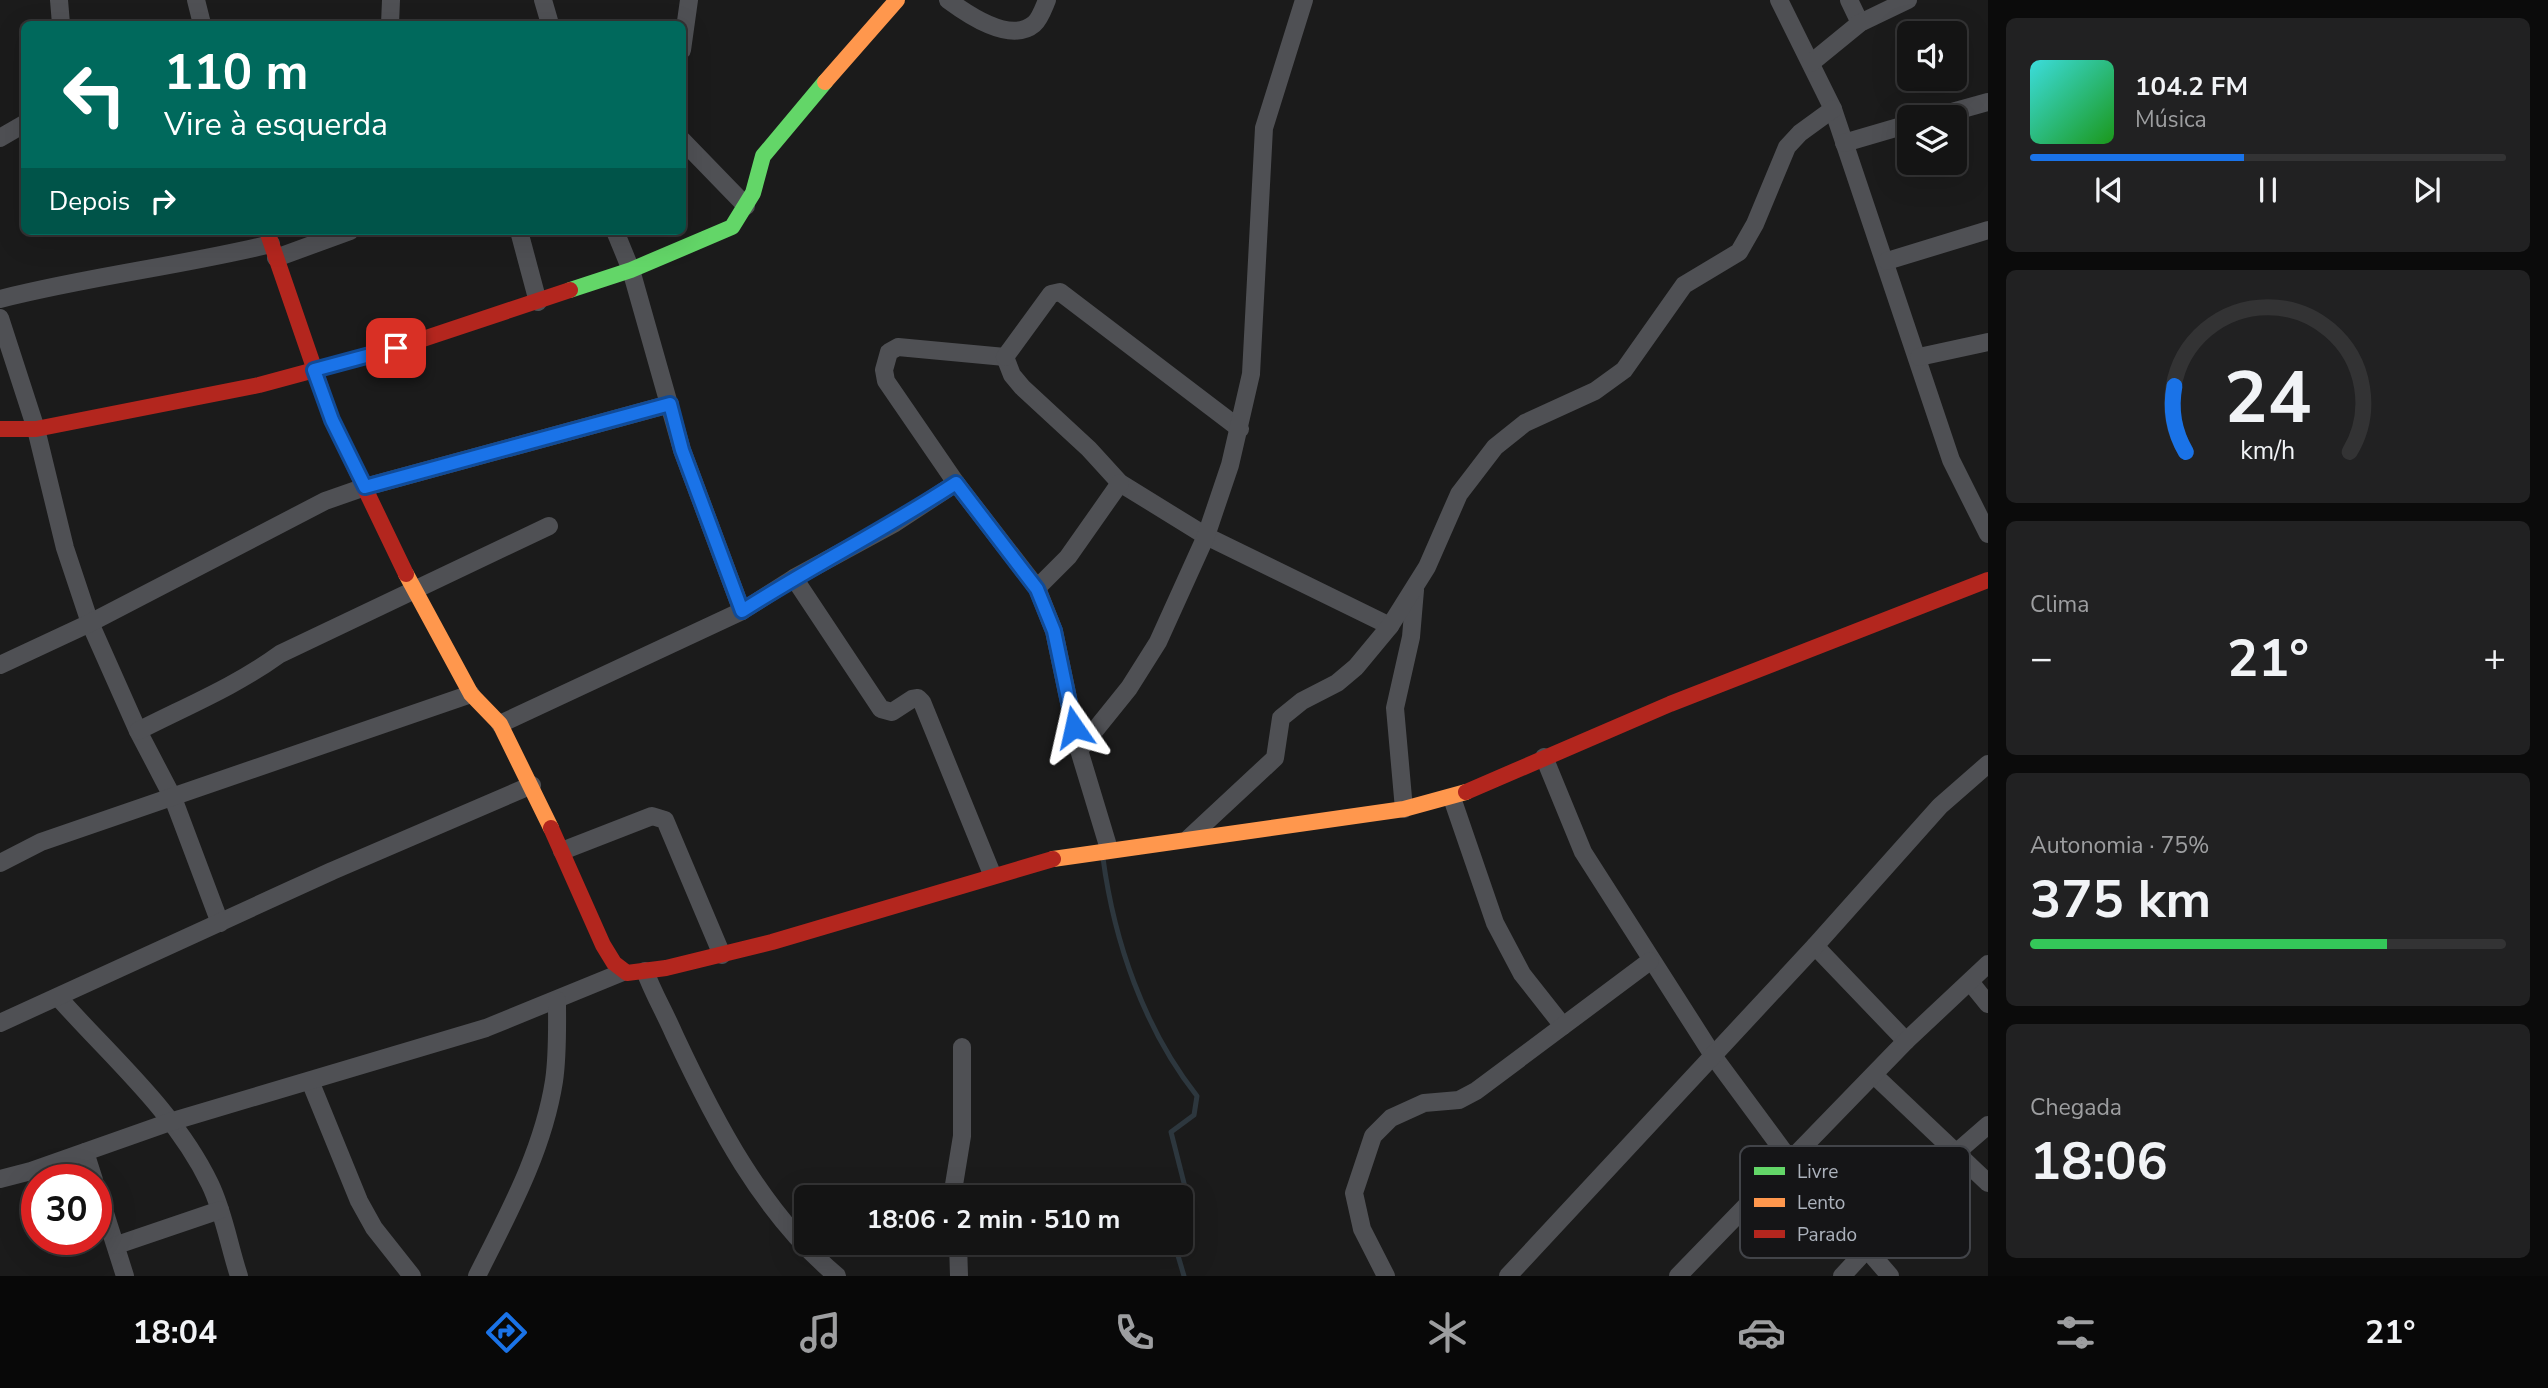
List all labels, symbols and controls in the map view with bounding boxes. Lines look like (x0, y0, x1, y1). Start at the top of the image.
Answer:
map controls (1897, 21, 1967, 175)
button: sound (1897, 21, 1967, 91)
text: 110 m (164, 39, 308, 106)
icon: left (49, 49, 140, 140)
text: 104.2 FM (2135, 69, 2248, 104)
text: Vire à esquerda (164, 103, 388, 146)
text: Música (2135, 104, 2207, 135)
button: layers (1897, 105, 1967, 175)
icon: previous (2090, 171, 2128, 209)
icon: pause (2249, 171, 2287, 209)
icon: next (2408, 171, 2446, 209)
icon: right (144, 182, 182, 220)
text: Depois (49, 184, 130, 219)
pin (366, 318, 426, 378)
icon: arrive (377, 329, 415, 367)
text: 24 (2224, 349, 2312, 449)
text: km/h (2240, 434, 2296, 468)
text: Clima (2030, 589, 2090, 620)
text: 21° (2227, 623, 2309, 694)
text: − (2030, 633, 2053, 684)
text: + (2483, 633, 2506, 684)
position arrow (1037, 690, 1111, 764)
text: Autonomia · 75% (2030, 830, 2210, 861)
text: 375 km (2030, 864, 2211, 935)
text: Chegada (2030, 1092, 2122, 1123)
text: 18:06 (2030, 1126, 2168, 1197)
legend (1740, 1146, 1970, 1258)
text: Livre (1797, 1159, 1838, 1185)
speed limit sign: 30 (21, 1164, 112, 1255)
text: Lento (1797, 1190, 1845, 1216)
text: 18:06 · 2 min · 510 m (867, 1202, 1120, 1237)
text: Parado (1797, 1222, 1857, 1248)
icon: directions (482, 1308, 531, 1357)
icon: music (796, 1308, 845, 1357)
icon: phone (1110, 1308, 1159, 1357)
icon: climate (1423, 1308, 1472, 1357)
icon: car (1737, 1308, 1786, 1357)
icon: filters (2051, 1308, 2100, 1357)
text: 18:04 (132, 1311, 217, 1354)
text: 21° (2365, 1311, 2415, 1354)

